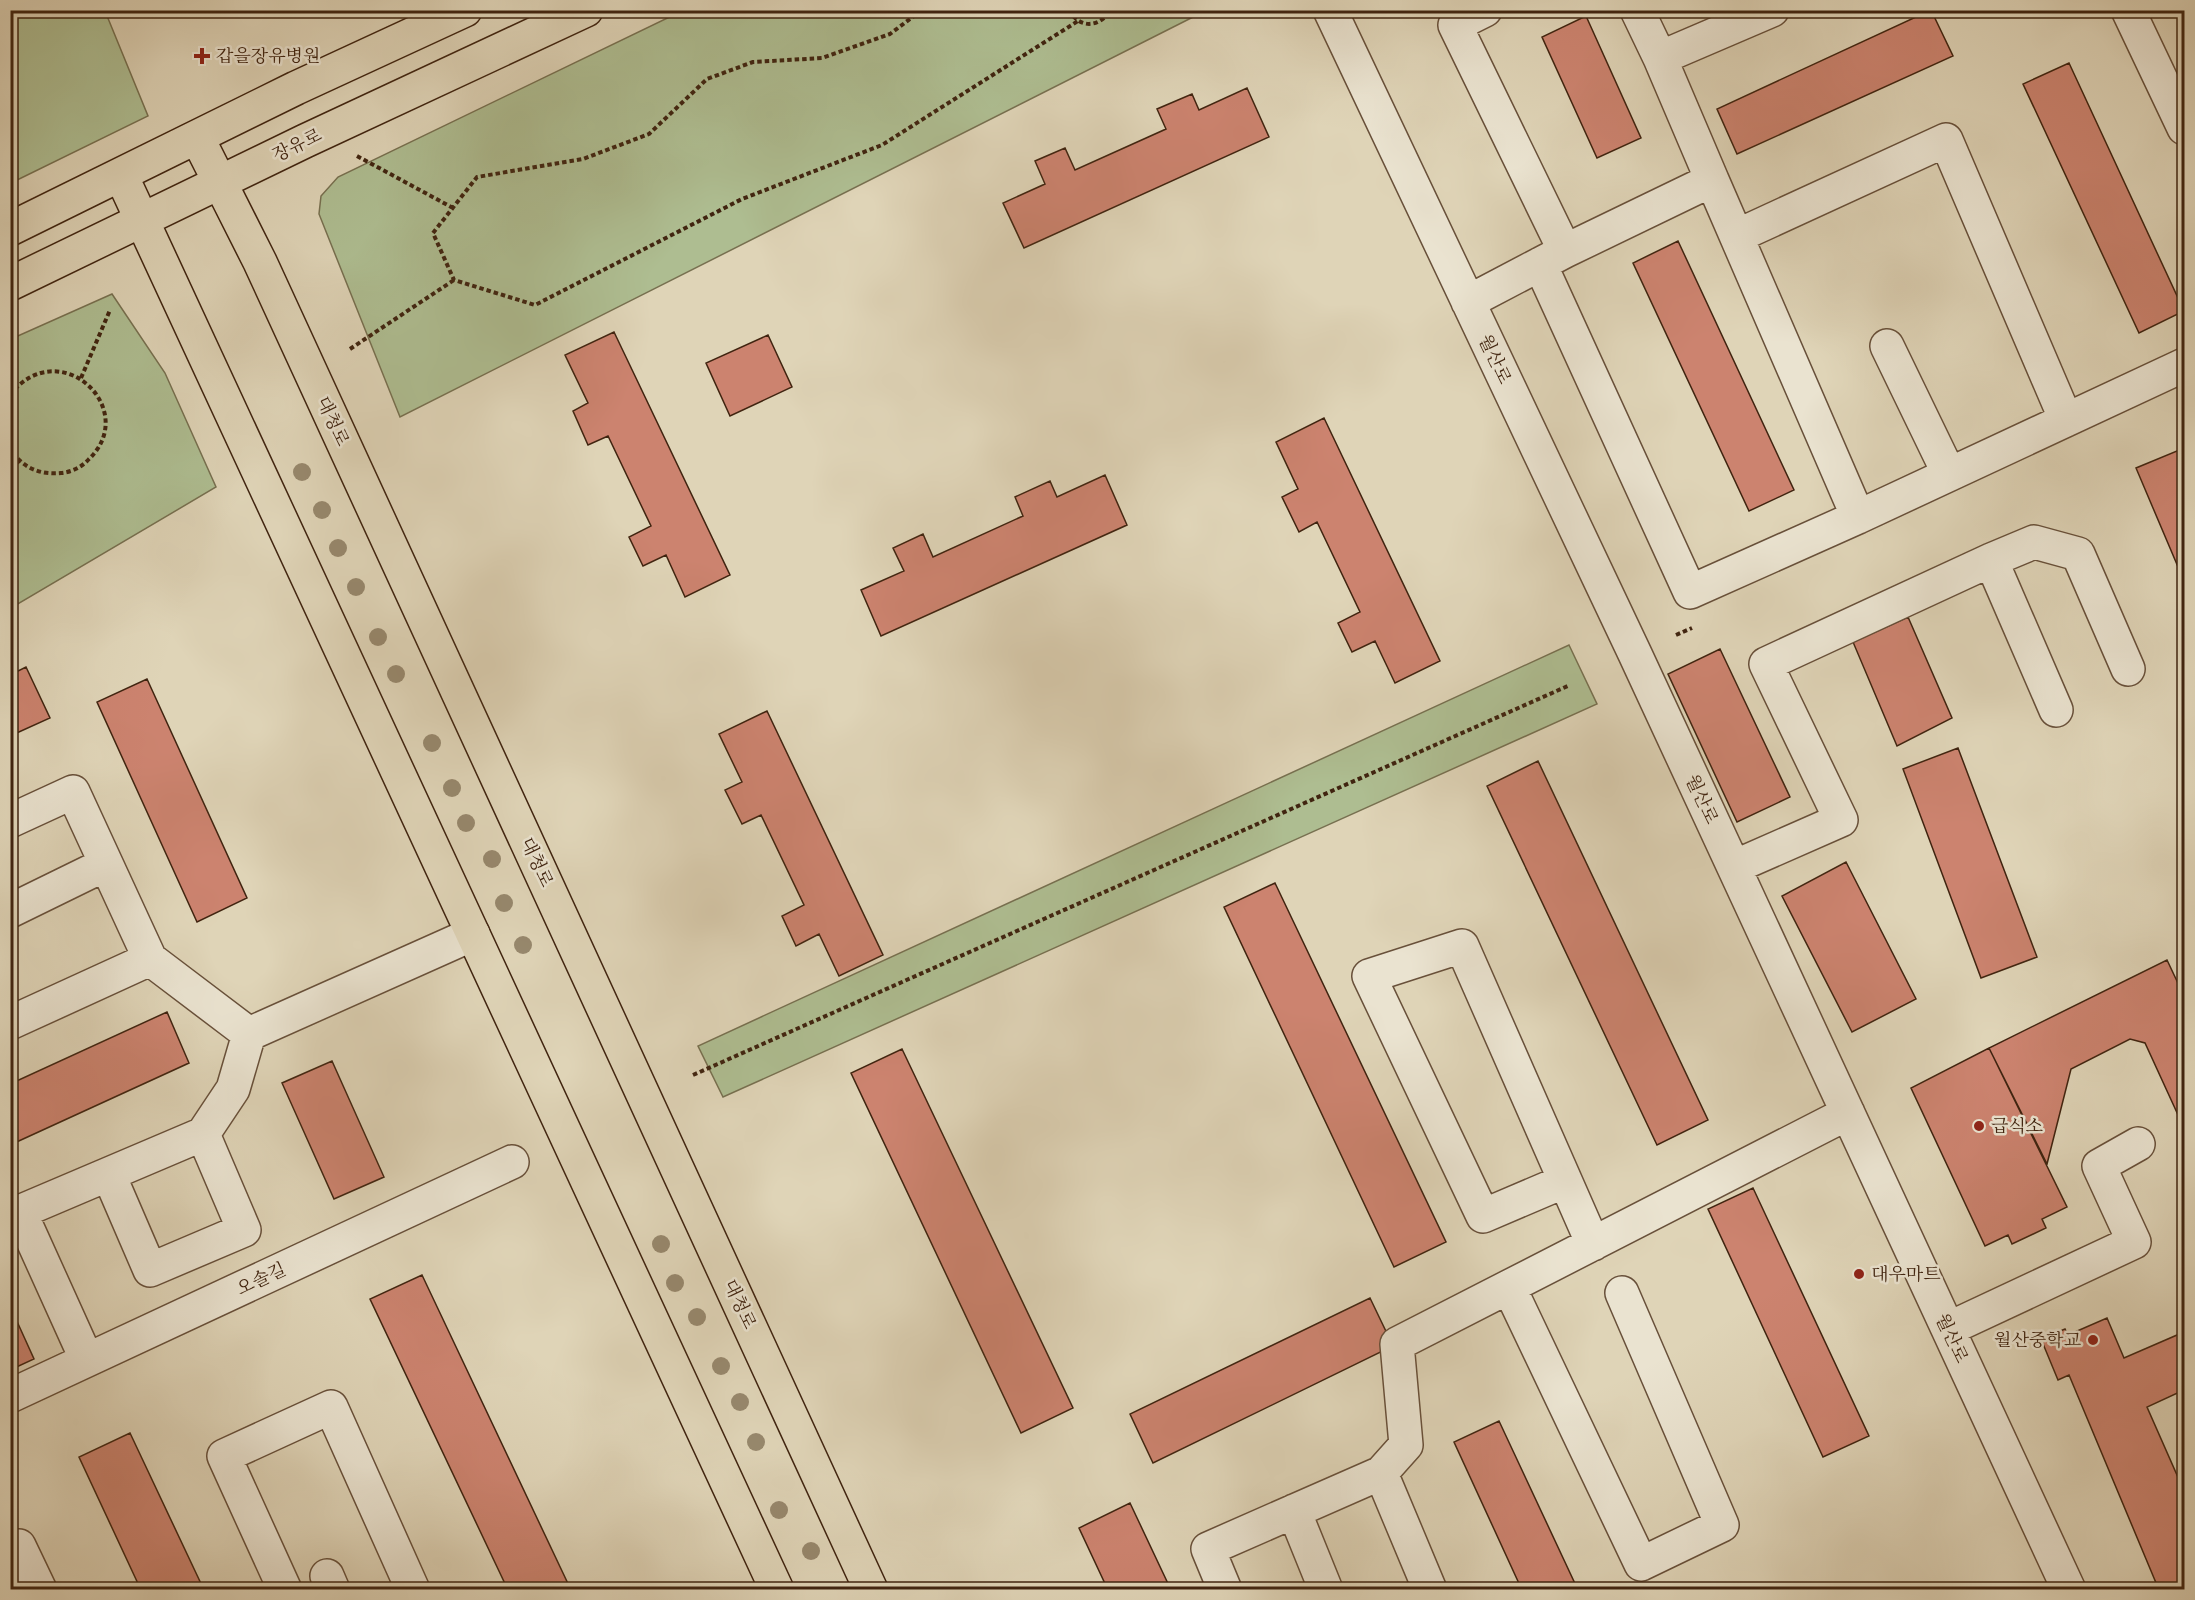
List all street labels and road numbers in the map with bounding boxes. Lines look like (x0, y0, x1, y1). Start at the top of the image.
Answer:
street label: 장유로 (269, 124, 327, 169)
street label: 월산로 (1471, 331, 1516, 389)
street label: 대청로 (309, 393, 354, 451)
street label: 월산로 (1678, 771, 1723, 829)
street label: 대청로 (513, 834, 558, 892)
street label: 오솔길 (233, 1258, 291, 1303)
street label: 대청로 (716, 1276, 761, 1334)
street label: 월산로 (1928, 1310, 1973, 1368)

